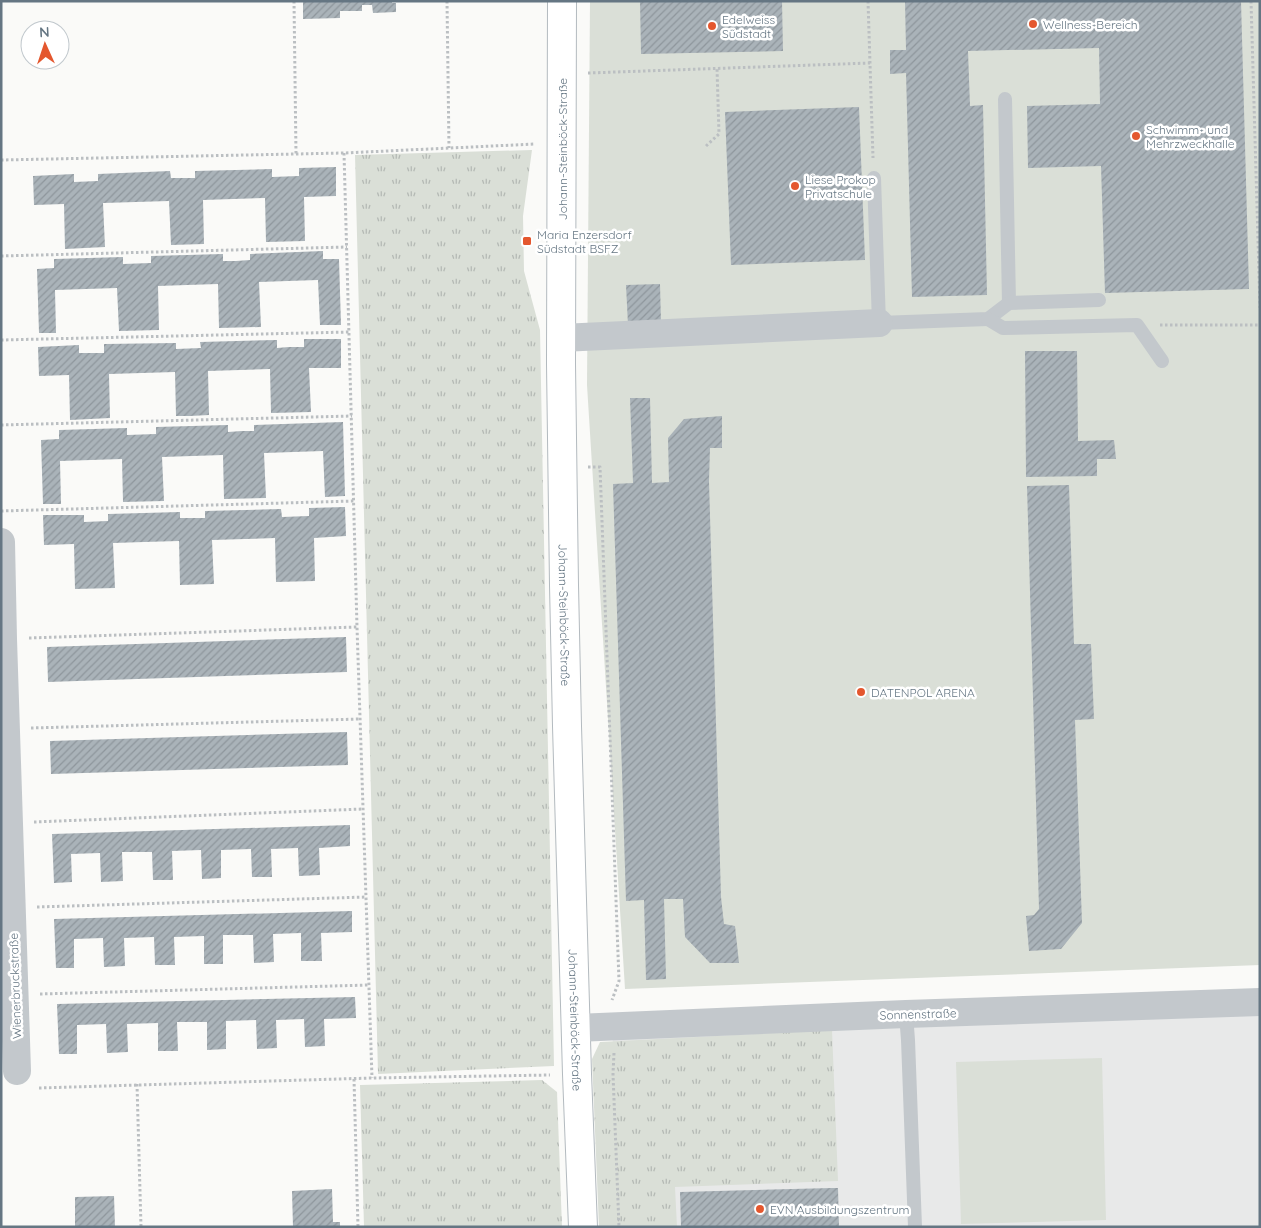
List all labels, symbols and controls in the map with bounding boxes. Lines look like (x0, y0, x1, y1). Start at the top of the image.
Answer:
place label: Edelweiss Südstadt (722, 12, 775, 41)
place label: Wellness-Bereich (1043, 17, 1138, 32)
marker: Wellness-Bereich (1027, 18, 1039, 30)
north arrow (20, 20, 70, 70)
marker: Edelweiss Südstadt (706, 20, 718, 32)
text: N (39, 23, 50, 41)
street label: Johann-Steinböck-Straße (555, 78, 570, 220)
place label: Schwimm- und Mehrzweckhalle (1146, 122, 1235, 151)
marker: Schwimm- und Mehrzweckhalle (1130, 130, 1142, 142)
place label: Liese Prokop Privatschule (805, 172, 876, 201)
marker: Liese Prokop Privatschule (789, 180, 801, 192)
place label: Maria Enzersdorf Südstadt BSFZ (537, 227, 632, 256)
marker: Maria Enzersdorf Südstadt BSFZ (521, 235, 533, 247)
street label: Johann-Steinböck-Straße (556, 544, 574, 687)
place label: DATENPOL ARENA (871, 685, 975, 700)
marker: DATENPOL ARENA (855, 686, 867, 698)
street label: Wienerbruckstraße (6, 933, 24, 1039)
street label: Johann-Steinböck-Straße (566, 948, 585, 1091)
street label: Sonnenstraße (879, 1005, 957, 1023)
place label: EVN Ausbildungszentrum (770, 1202, 909, 1217)
marker: EVN Ausbildungszentrum (754, 1203, 766, 1215)

